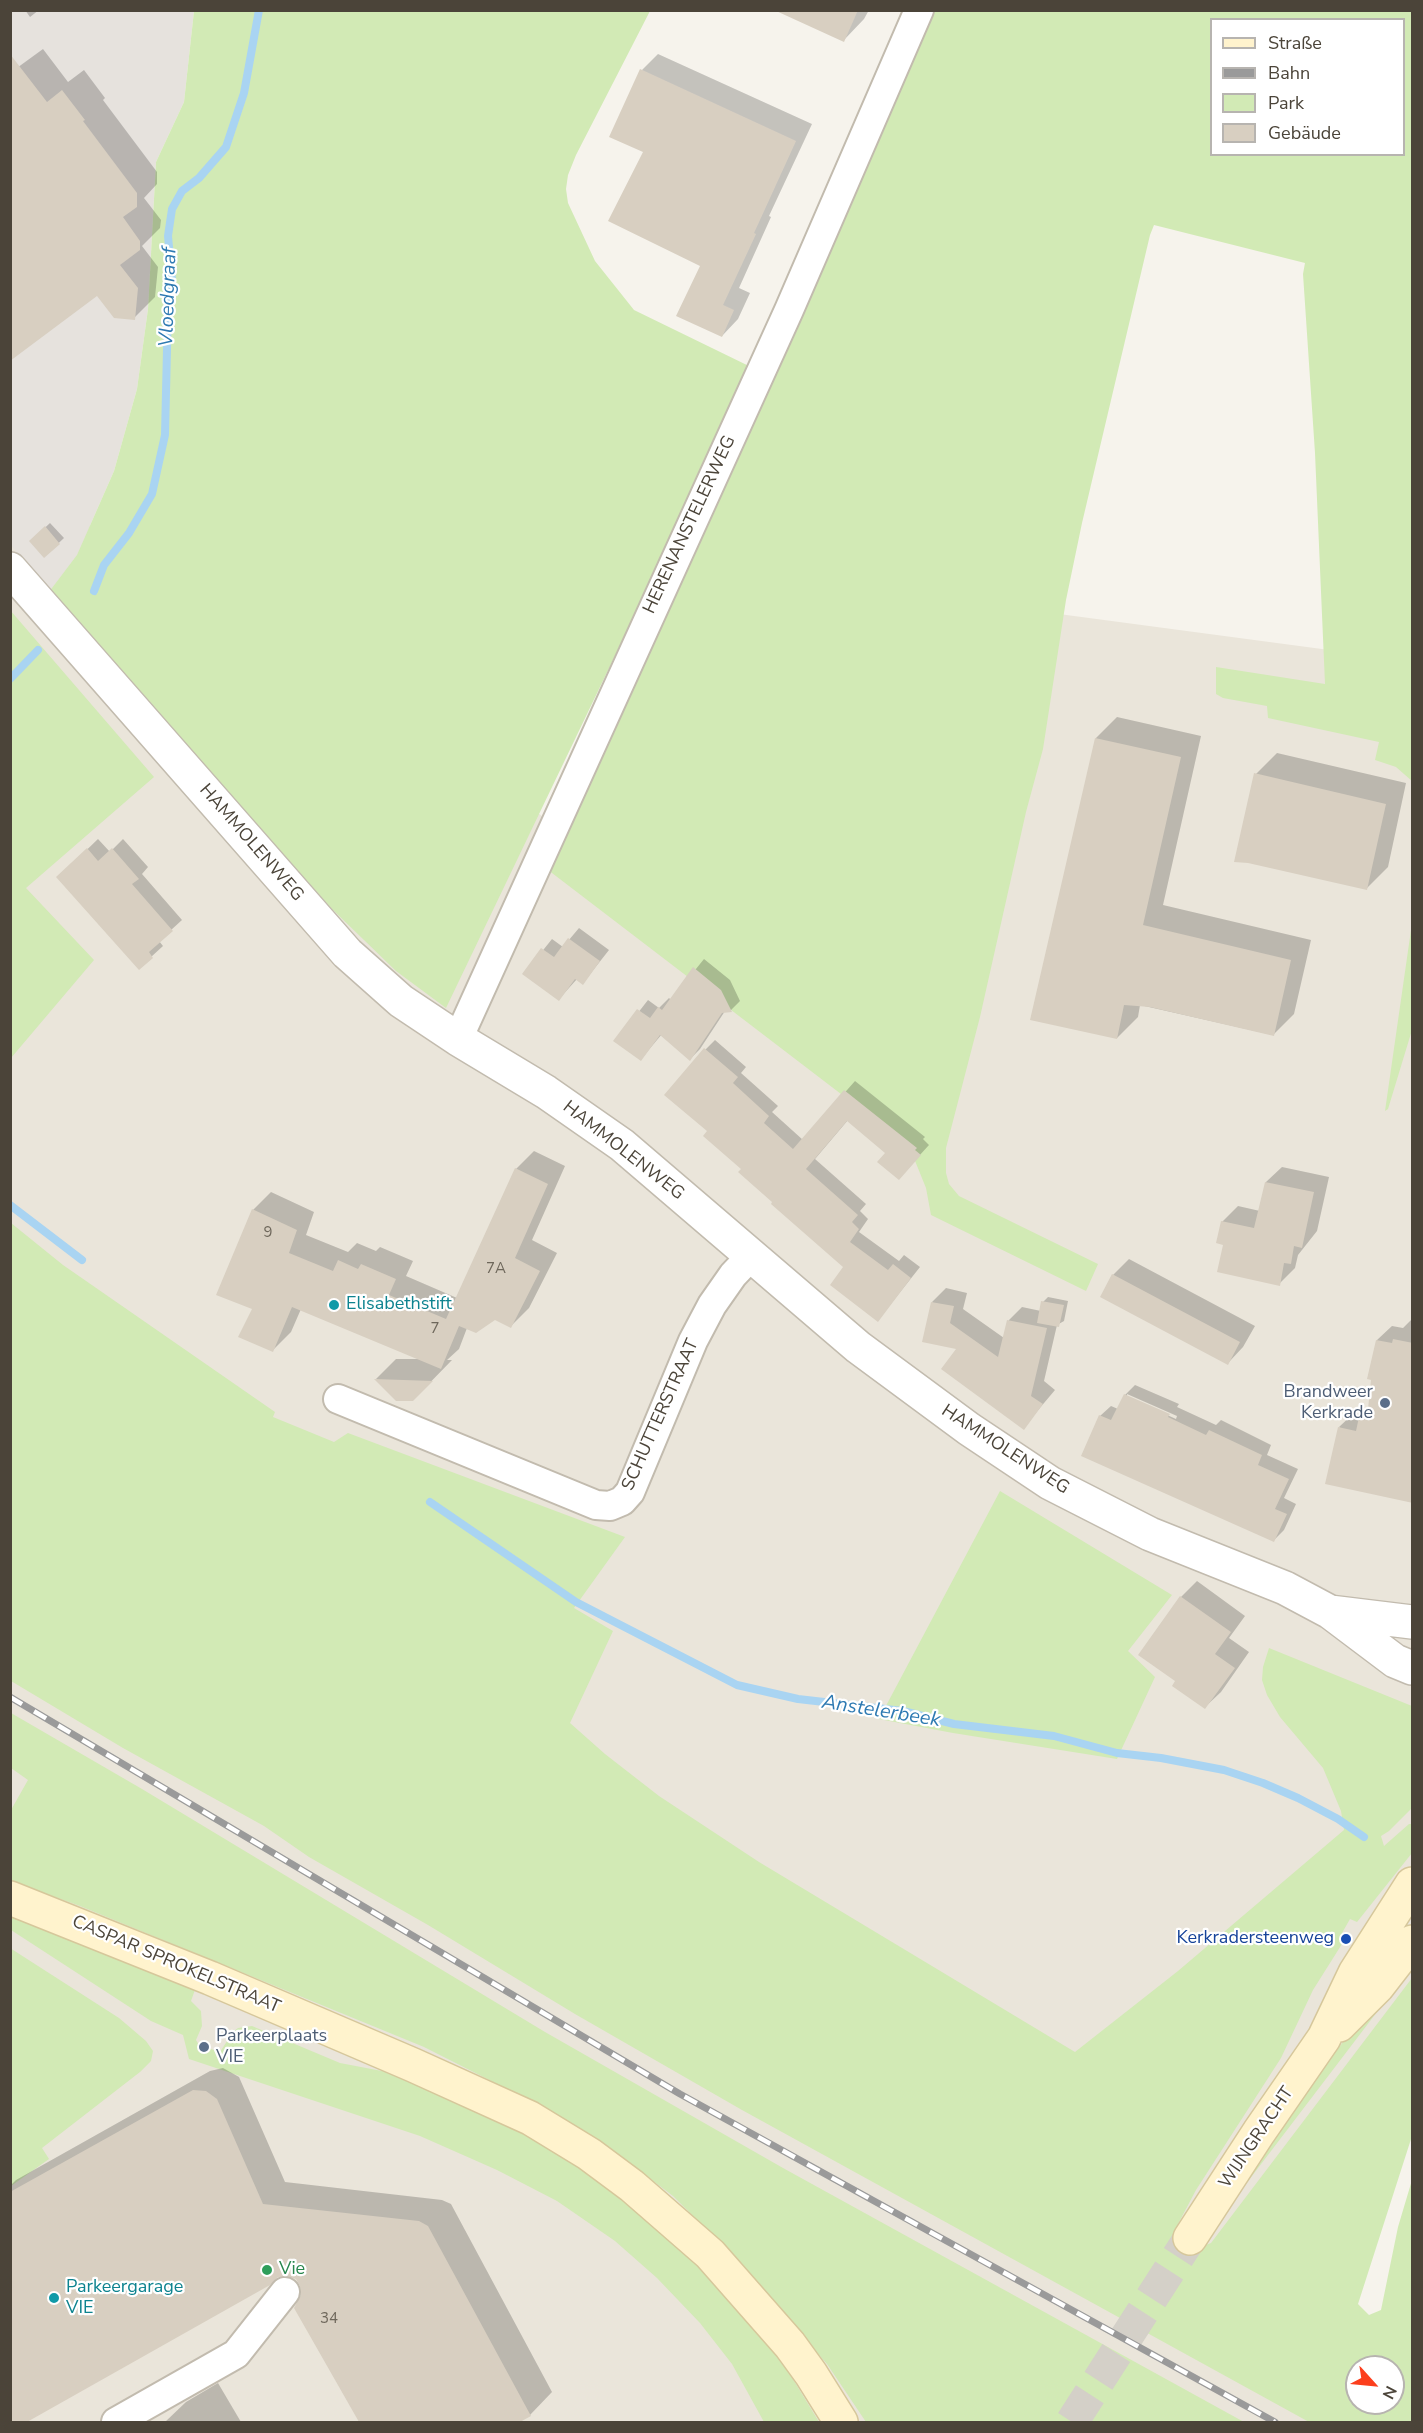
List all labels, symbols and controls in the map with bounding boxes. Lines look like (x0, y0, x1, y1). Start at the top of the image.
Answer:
legend (1210, 18, 1405, 156)
text: Straße (1268, 31, 1322, 55)
text: Bahn (1268, 61, 1310, 85)
text: Park (1268, 91, 1304, 115)
text: Gebäude (1268, 121, 1341, 145)
water label: Vloedgraaf (155, 247, 183, 347)
street label: HERENANSTELERWEG (639, 433, 741, 617)
street label: HAMMOLENWEG (194, 780, 308, 906)
street label: HAMMOLENWEG (558, 1097, 688, 1205)
house number: 9 (264, 1224, 272, 1242)
house number: 7A (486, 1260, 506, 1278)
place label: Elisabethstift (346, 1294, 452, 1316)
marker: Elisabethstift (327, 1298, 341, 1312)
house number: 7 (431, 1320, 439, 1338)
street label: SCHUTTERSTRAAT (618, 1336, 704, 1494)
place label: Brandweer Kerkrade (1284, 1382, 1373, 1424)
marker: Brandweer Kerkrade (1378, 1396, 1392, 1410)
street label: HAMMOLENWEG (937, 1401, 1073, 1499)
water label: Anstelerbeek (820, 1691, 942, 1733)
street label: CASPAR SPROKELSTRAAT (69, 1911, 283, 2019)
place label: Kerkradersteenweg (1176, 1928, 1334, 1950)
marker: Kerkradersteenweg (1339, 1932, 1353, 1946)
place label: Parkeerplaats VIE (216, 2026, 327, 2068)
marker: Parkeerplaats VIE (197, 2040, 211, 2054)
street label: WIJNGRACHT (1215, 2083, 1299, 2193)
place label: Vie (279, 2259, 305, 2281)
marker: Vie (260, 2263, 274, 2277)
place label: Parkeergarage VIE (66, 2277, 183, 2320)
marker: Parkeergarage VIE (47, 2291, 61, 2305)
house number: 34 (320, 2310, 338, 2328)
north arrow (1345, 2355, 1405, 2415)
text: N (1377, 2382, 1402, 2403)

